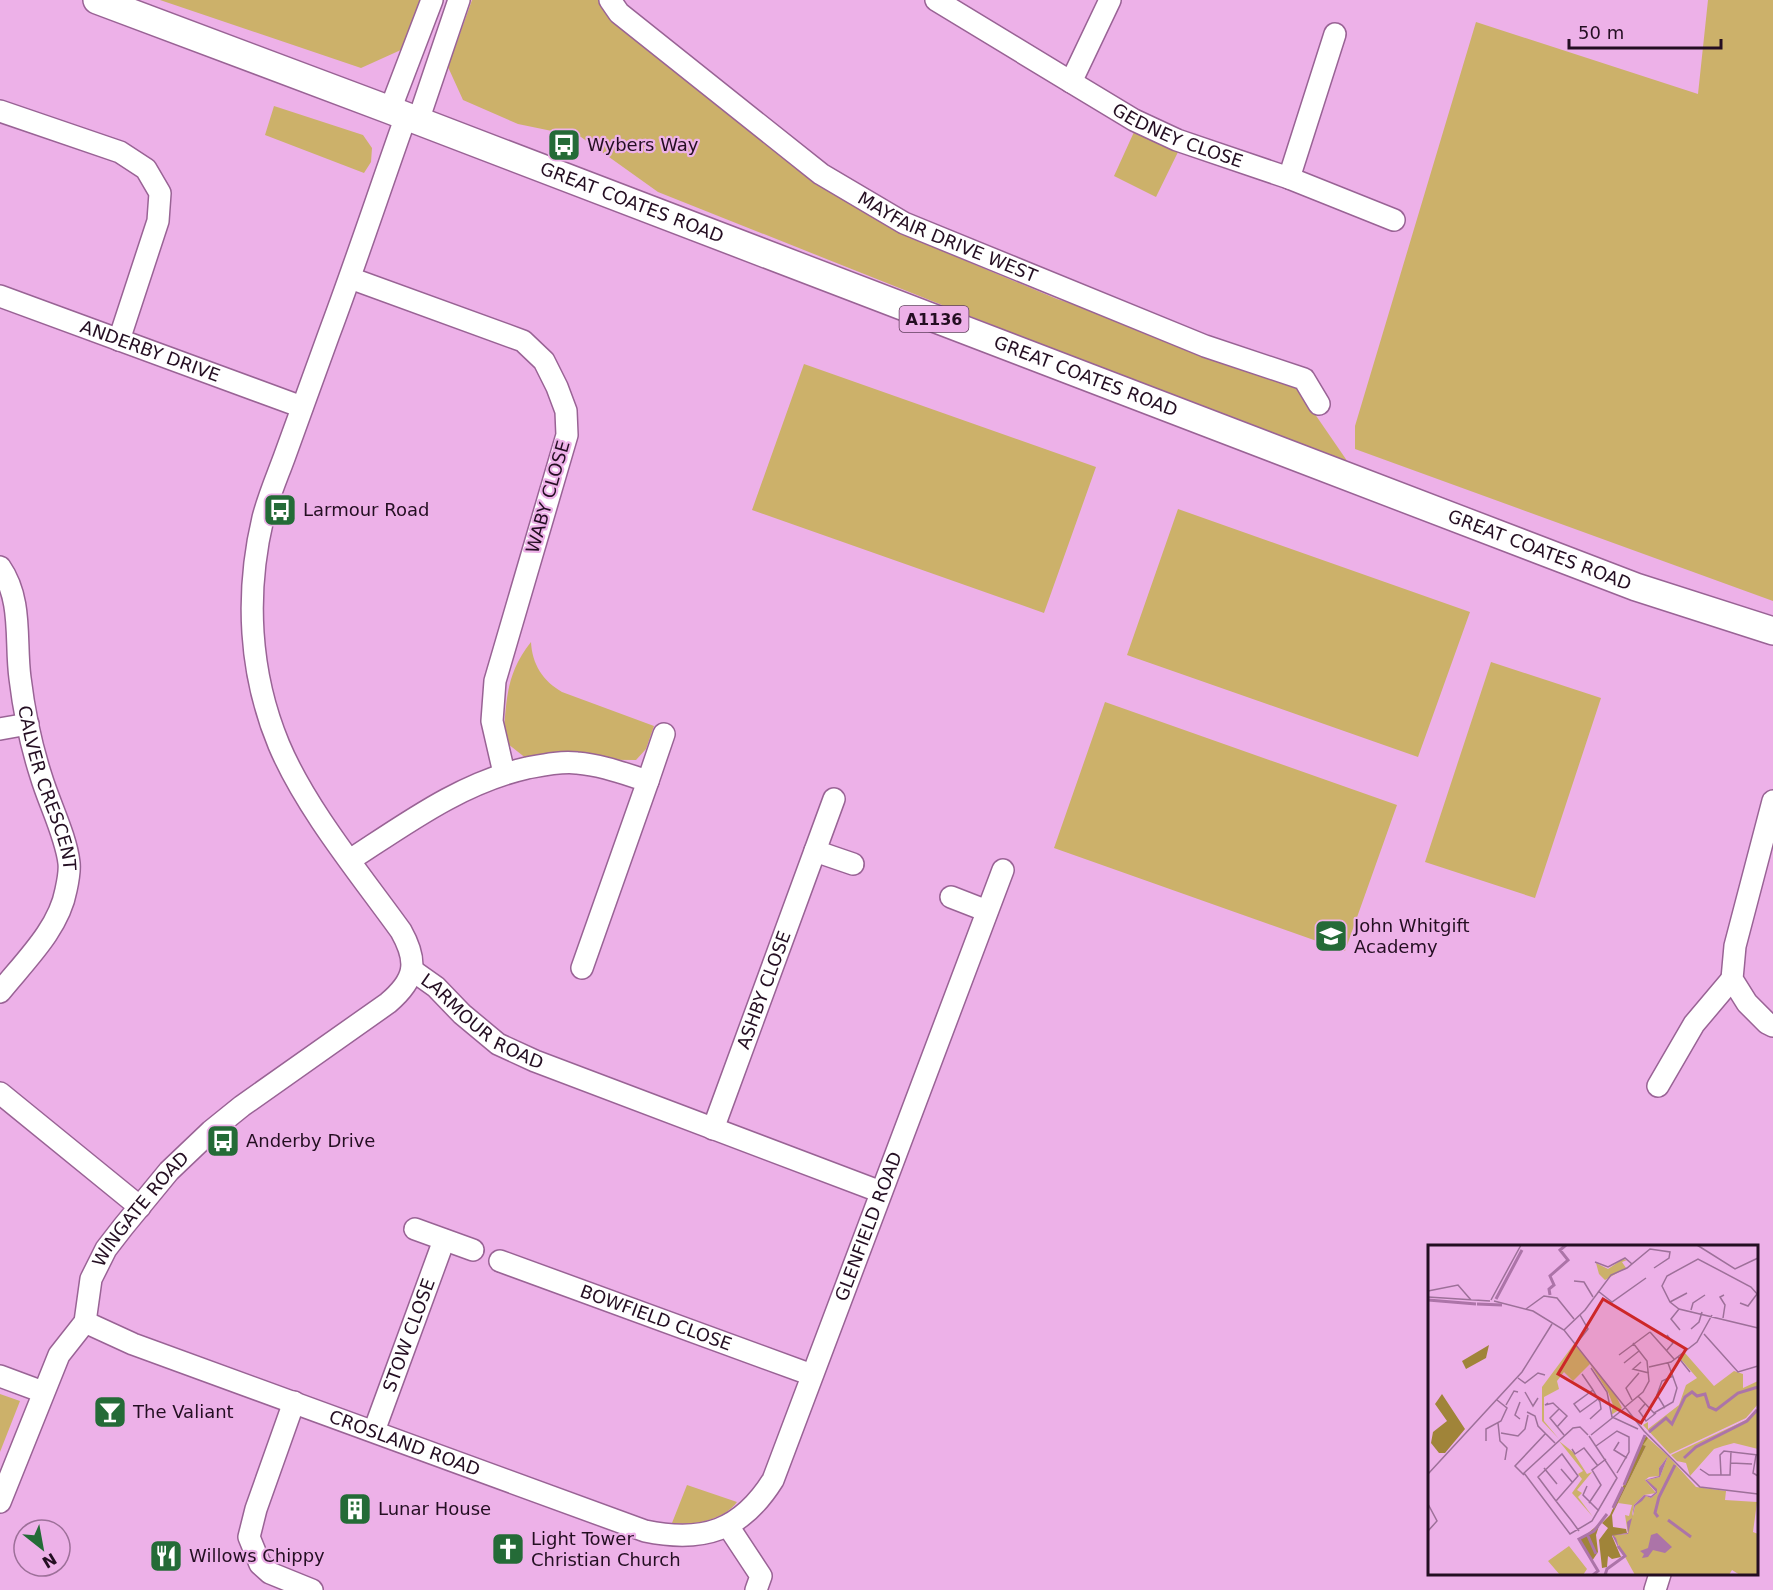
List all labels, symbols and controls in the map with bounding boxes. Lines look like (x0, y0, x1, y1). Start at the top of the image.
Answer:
scale bar (1569, 12, 1720, 50)
text: 50 m (1578, 22, 1624, 43)
street label: GEDNEY CLOSE (1109, 98, 1246, 172)
bus stop icon: Wybers Way (546, 127, 582, 163)
place label: Wybers Way (587, 134, 699, 155)
street label: GREAT COATES ROAD (537, 157, 727, 247)
street label: MAYFAIR DRIVE WEST (854, 187, 1041, 287)
road number: A1136 (900, 306, 968, 332)
street label: ANDERBY DRIVE (78, 316, 223, 386)
street label: GREAT COATES ROAD (991, 331, 1181, 421)
street label: WABY CLOSE (521, 438, 574, 556)
bus stop icon: Larmour Road (262, 492, 298, 528)
place label: Larmour Road (303, 499, 429, 520)
street label: GREAT COATES ROAD (1445, 505, 1635, 594)
street label: CALVER CRESCENT (14, 704, 81, 872)
place label: John Whitgift Academy (1353, 915, 1470, 957)
school or university icon: John Whitgift Academy (1313, 918, 1349, 954)
street label: ASHBY CLOSE (732, 928, 795, 1052)
street label: LARMOUR ROAD (417, 969, 546, 1073)
bus stop icon: Anderby Drive (205, 1123, 241, 1159)
place label: Anderby Drive (246, 1130, 375, 1151)
street label: WINGATE ROAD (88, 1147, 193, 1270)
street label: GLENFIELD ROAD (830, 1149, 906, 1304)
inset map (1428, 1245, 1758, 1575)
street label: STOW CLOSE (378, 1276, 439, 1395)
street label: BOWFIELD CLOSE (577, 1280, 735, 1355)
bar icon: The Valiant (92, 1394, 128, 1430)
place label: The Valiant (132, 1401, 234, 1422)
street label: CROSLAND ROAD (326, 1406, 483, 1480)
building icon: Lunar House (337, 1491, 373, 1527)
place label: Lunar House (378, 1498, 491, 1519)
north arrow (12, 1518, 72, 1578)
place label: Light Tower Christian Church (531, 1528, 681, 1570)
church icon: Light Tower Christian Church (490, 1531, 526, 1567)
restaurant icon: Willows Chippy (148, 1538, 184, 1574)
place label: Willows Chippy (189, 1545, 325, 1566)
text: N (39, 1549, 60, 1572)

